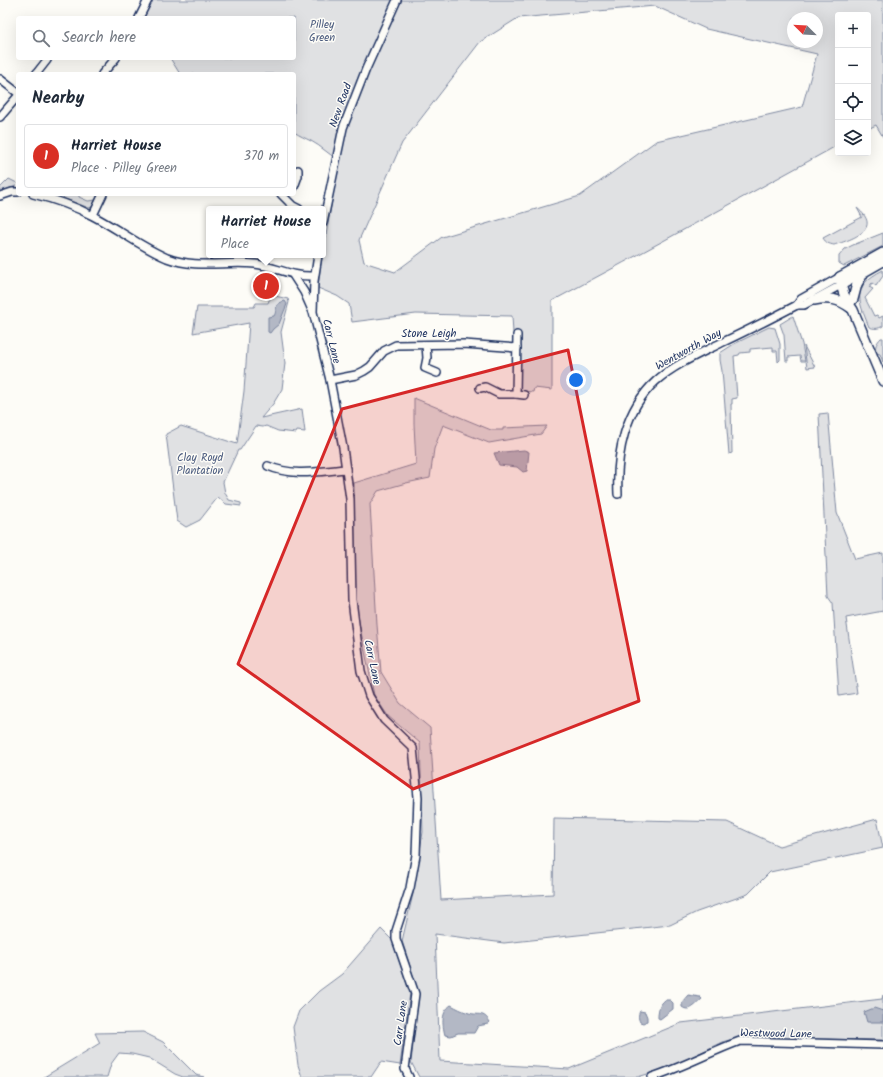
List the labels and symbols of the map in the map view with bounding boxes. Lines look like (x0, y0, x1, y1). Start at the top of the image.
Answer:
north arrow (787, 12, 823, 48)
park label: Pilley Green (309, 16, 335, 47)
street label: New Road (325, 80, 357, 130)
pin: 1 (253, 271, 279, 301)
street label: Carr Lane (317, 317, 345, 366)
street label: Wentworth Way (652, 324, 726, 375)
street label: Stone Leigh (402, 325, 457, 343)
your location (566, 370, 586, 390)
park label: Clay Royd Plantation (177, 449, 224, 480)
street label: Carr Lane (358, 638, 386, 686)
street label: Carr Lane (389, 999, 413, 1047)
street label: Westwood Lane (740, 1024, 812, 1044)

